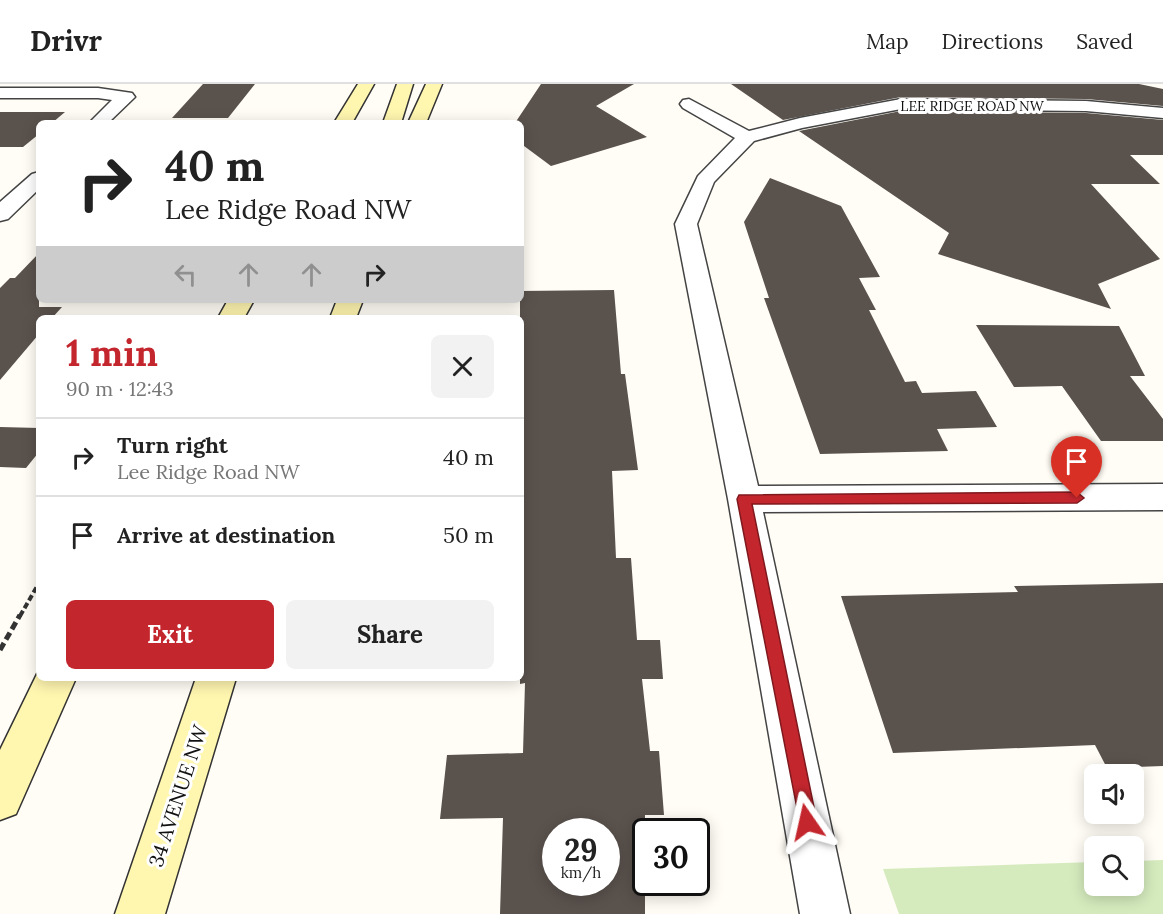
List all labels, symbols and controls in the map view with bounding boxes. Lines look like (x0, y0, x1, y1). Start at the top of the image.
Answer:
text: Drivr (30, 23, 102, 59)
text: Map (866, 28, 909, 55)
text: Directions (942, 28, 1043, 55)
text: Saved (1076, 28, 1133, 55)
street label: LEE RIDGE ROAD NW (900, 97, 1045, 115)
text: 40 m (165, 139, 264, 193)
icon: right (66, 144, 144, 222)
text: Lee Ridge Road NW (165, 192, 411, 226)
icon: left (169, 258, 202, 291)
icon: ahead (232, 258, 265, 291)
icon: ahead (295, 258, 328, 291)
icon: right (358, 258, 391, 291)
text: 1 min (66, 330, 158, 376)
button: close (431, 335, 494, 398)
text: 90 m · 12:43 (66, 376, 174, 401)
text: Turn right (117, 431, 228, 459)
pin (1051, 436, 1102, 498)
icon: right (66, 441, 99, 474)
text: 40 m (443, 443, 494, 471)
icon: arrive (1060, 445, 1093, 478)
text: Lee Ridge Road NW (117, 459, 299, 484)
icon: arrive (66, 519, 99, 552)
text: Arrive at destination (117, 521, 335, 549)
text: 50 m (443, 521, 494, 549)
button: Exit (66, 600, 274, 669)
button: Share (286, 600, 494, 669)
street label: 34 AVENUE NW (143, 721, 213, 870)
map controls (1084, 764, 1144, 896)
button: sound (1084, 764, 1144, 824)
position arrow (775, 790, 839, 854)
speed limit sign: 30 (632, 818, 710, 896)
text: 29 (564, 831, 598, 869)
button: search (1084, 836, 1144, 896)
text: km/h (561, 863, 601, 882)

